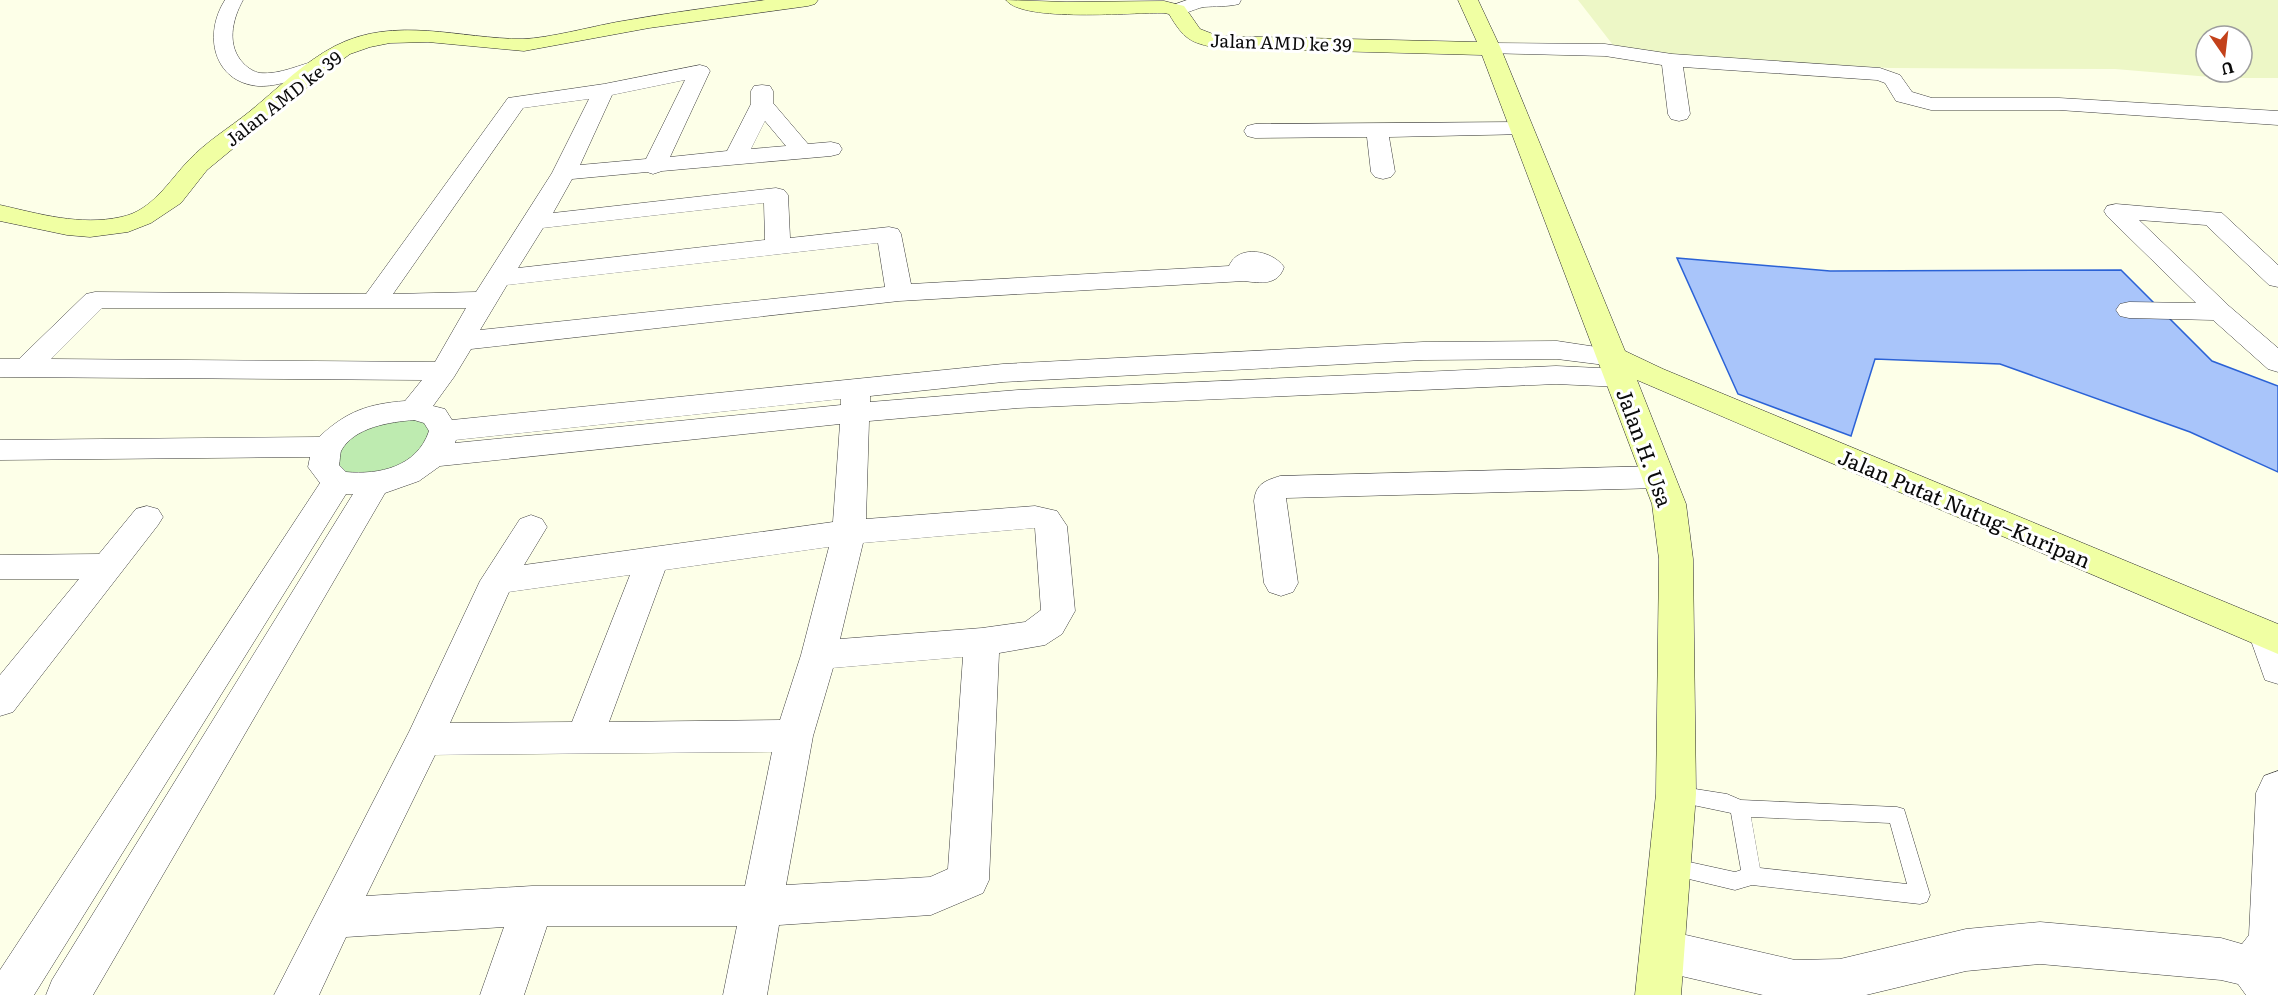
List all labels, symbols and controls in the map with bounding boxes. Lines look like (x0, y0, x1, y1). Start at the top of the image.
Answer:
north arrow (2194, 24, 2254, 84)
street label: Jalan AMD ke 39 (1210, 26, 1352, 58)
street label: Jalan AMD ke 39 (219, 44, 347, 152)
text: U (2218, 56, 2237, 83)
street label: Jalan H. Usa (1610, 383, 1682, 511)
street label: Jalan Putat Nutug–Kuripan (1834, 440, 2096, 574)

